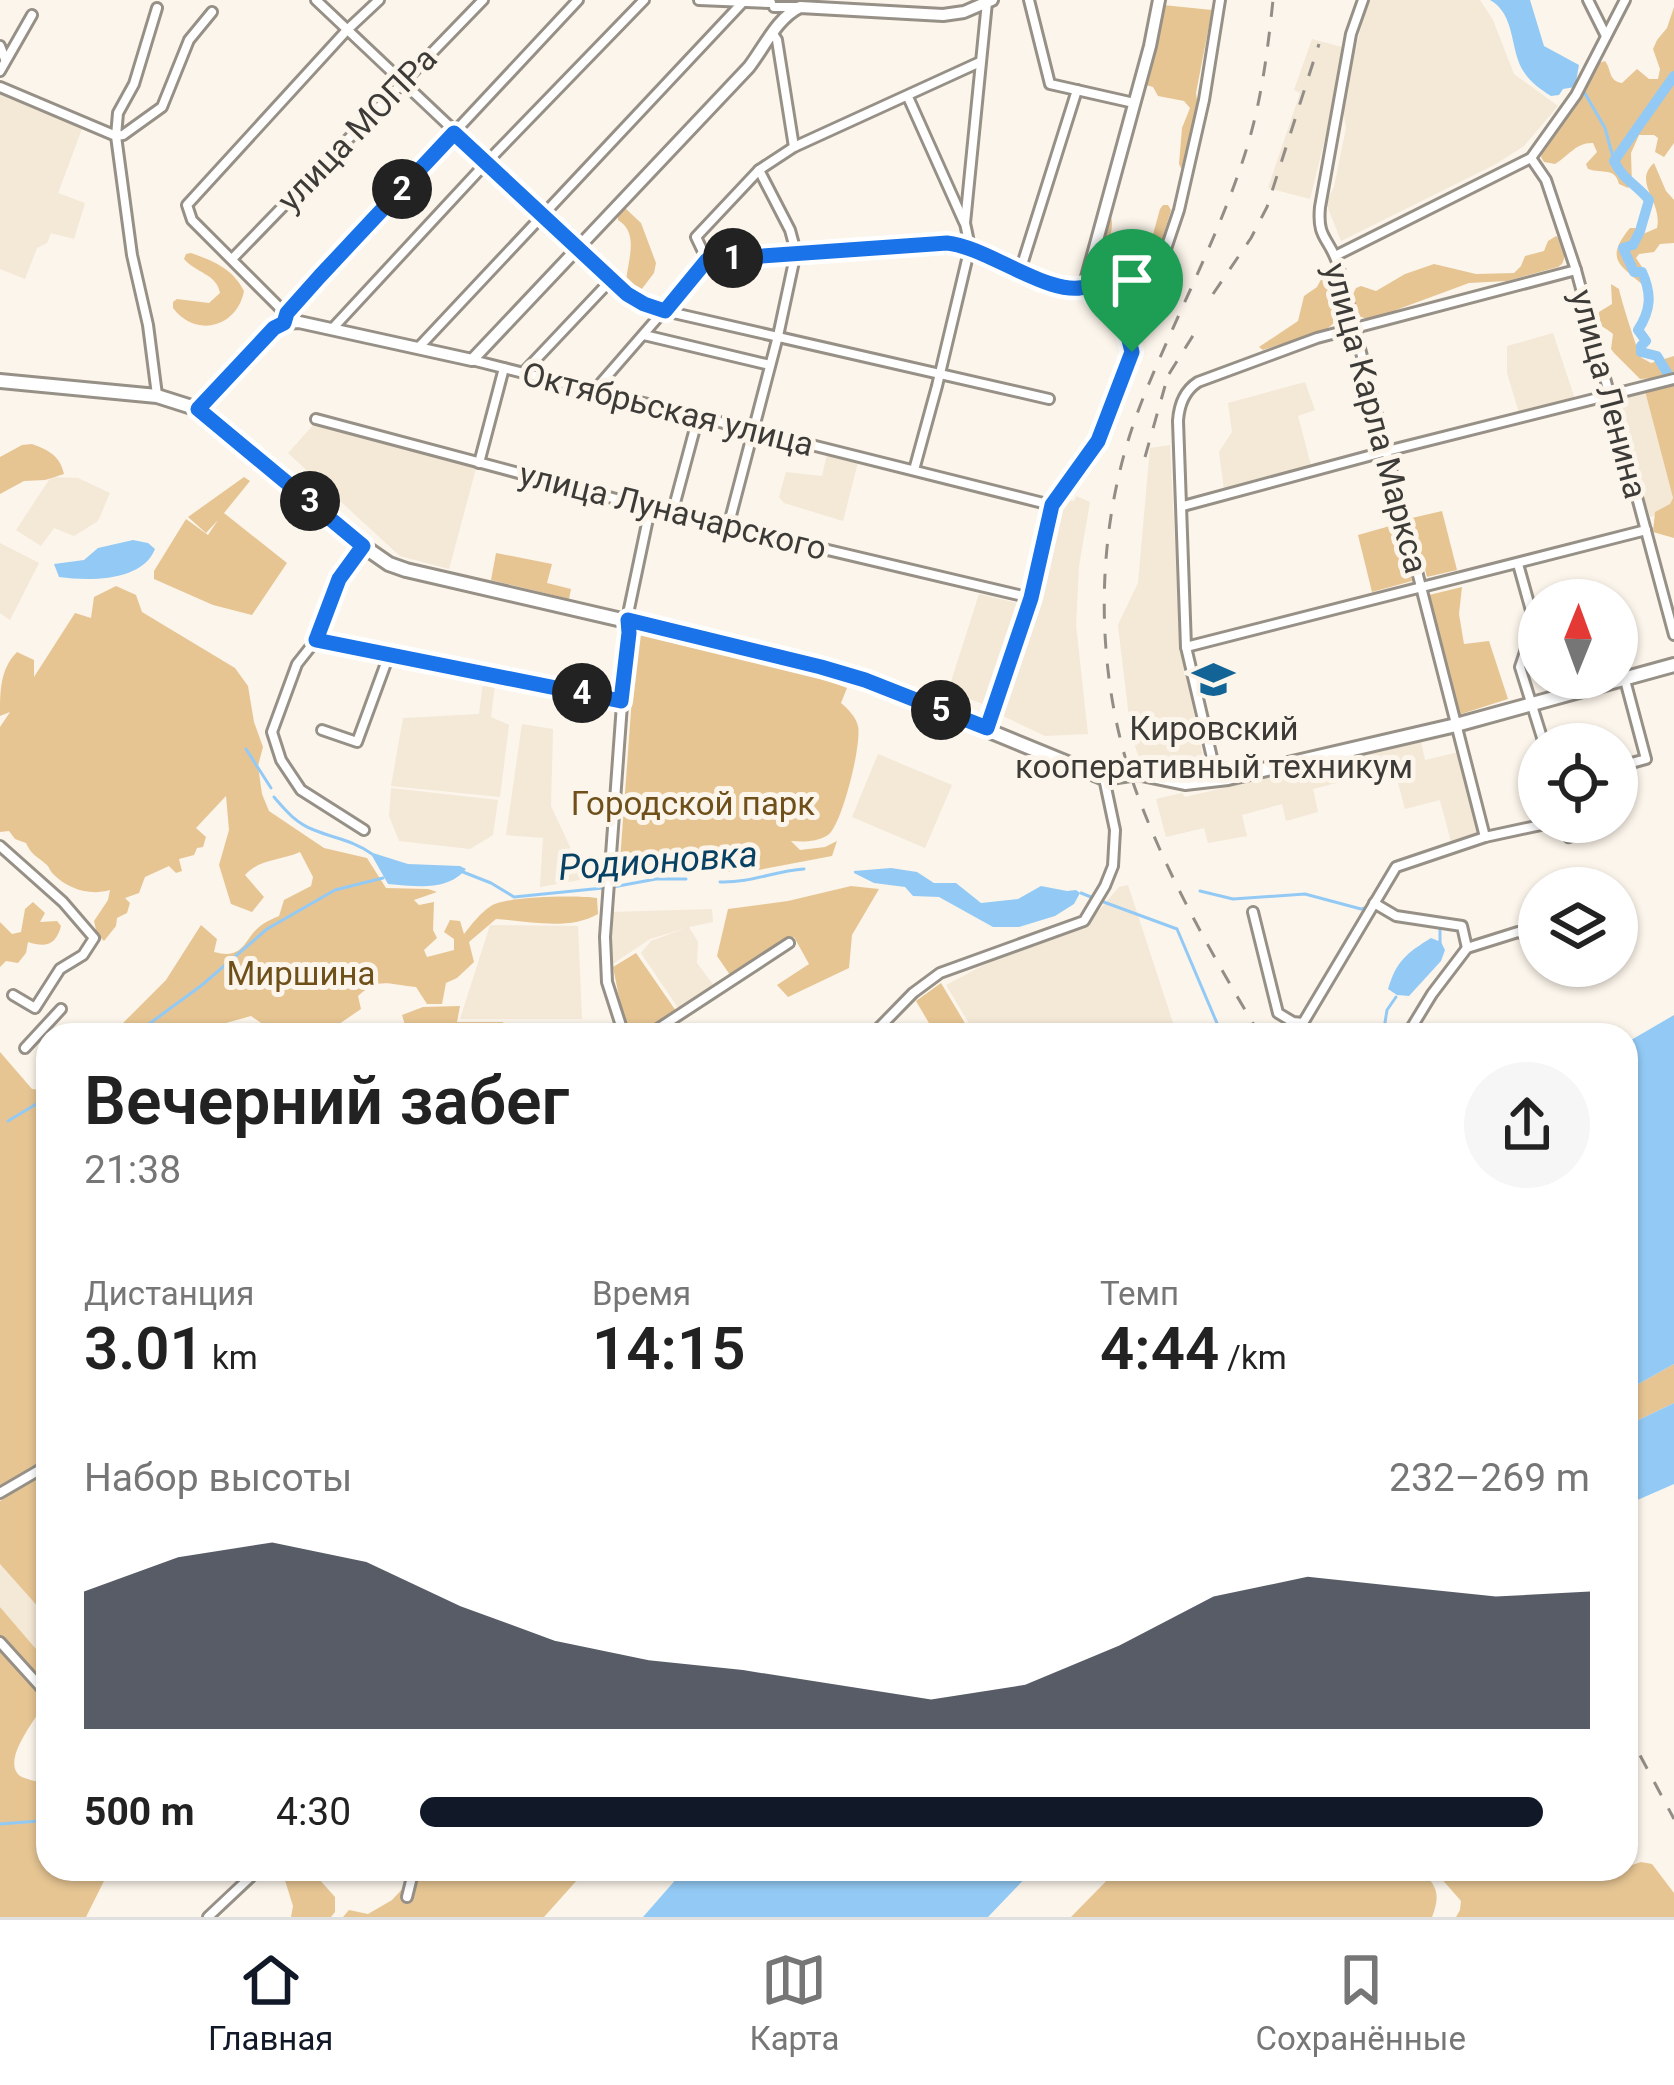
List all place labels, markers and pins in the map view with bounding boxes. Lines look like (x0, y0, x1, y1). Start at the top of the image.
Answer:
pin: 2 (372, 159, 432, 219)
pin: 1 (703, 228, 763, 288)
pin (1081, 229, 1183, 352)
pin: 3 (280, 471, 340, 531)
school or university icon: Кировский кооперативный техникум (1191, 657, 1237, 703)
pin: 4 (552, 663, 612, 723)
pin: 5 (911, 680, 971, 740)
place label: Кировский кооперативный техникум (1015, 709, 1413, 786)

